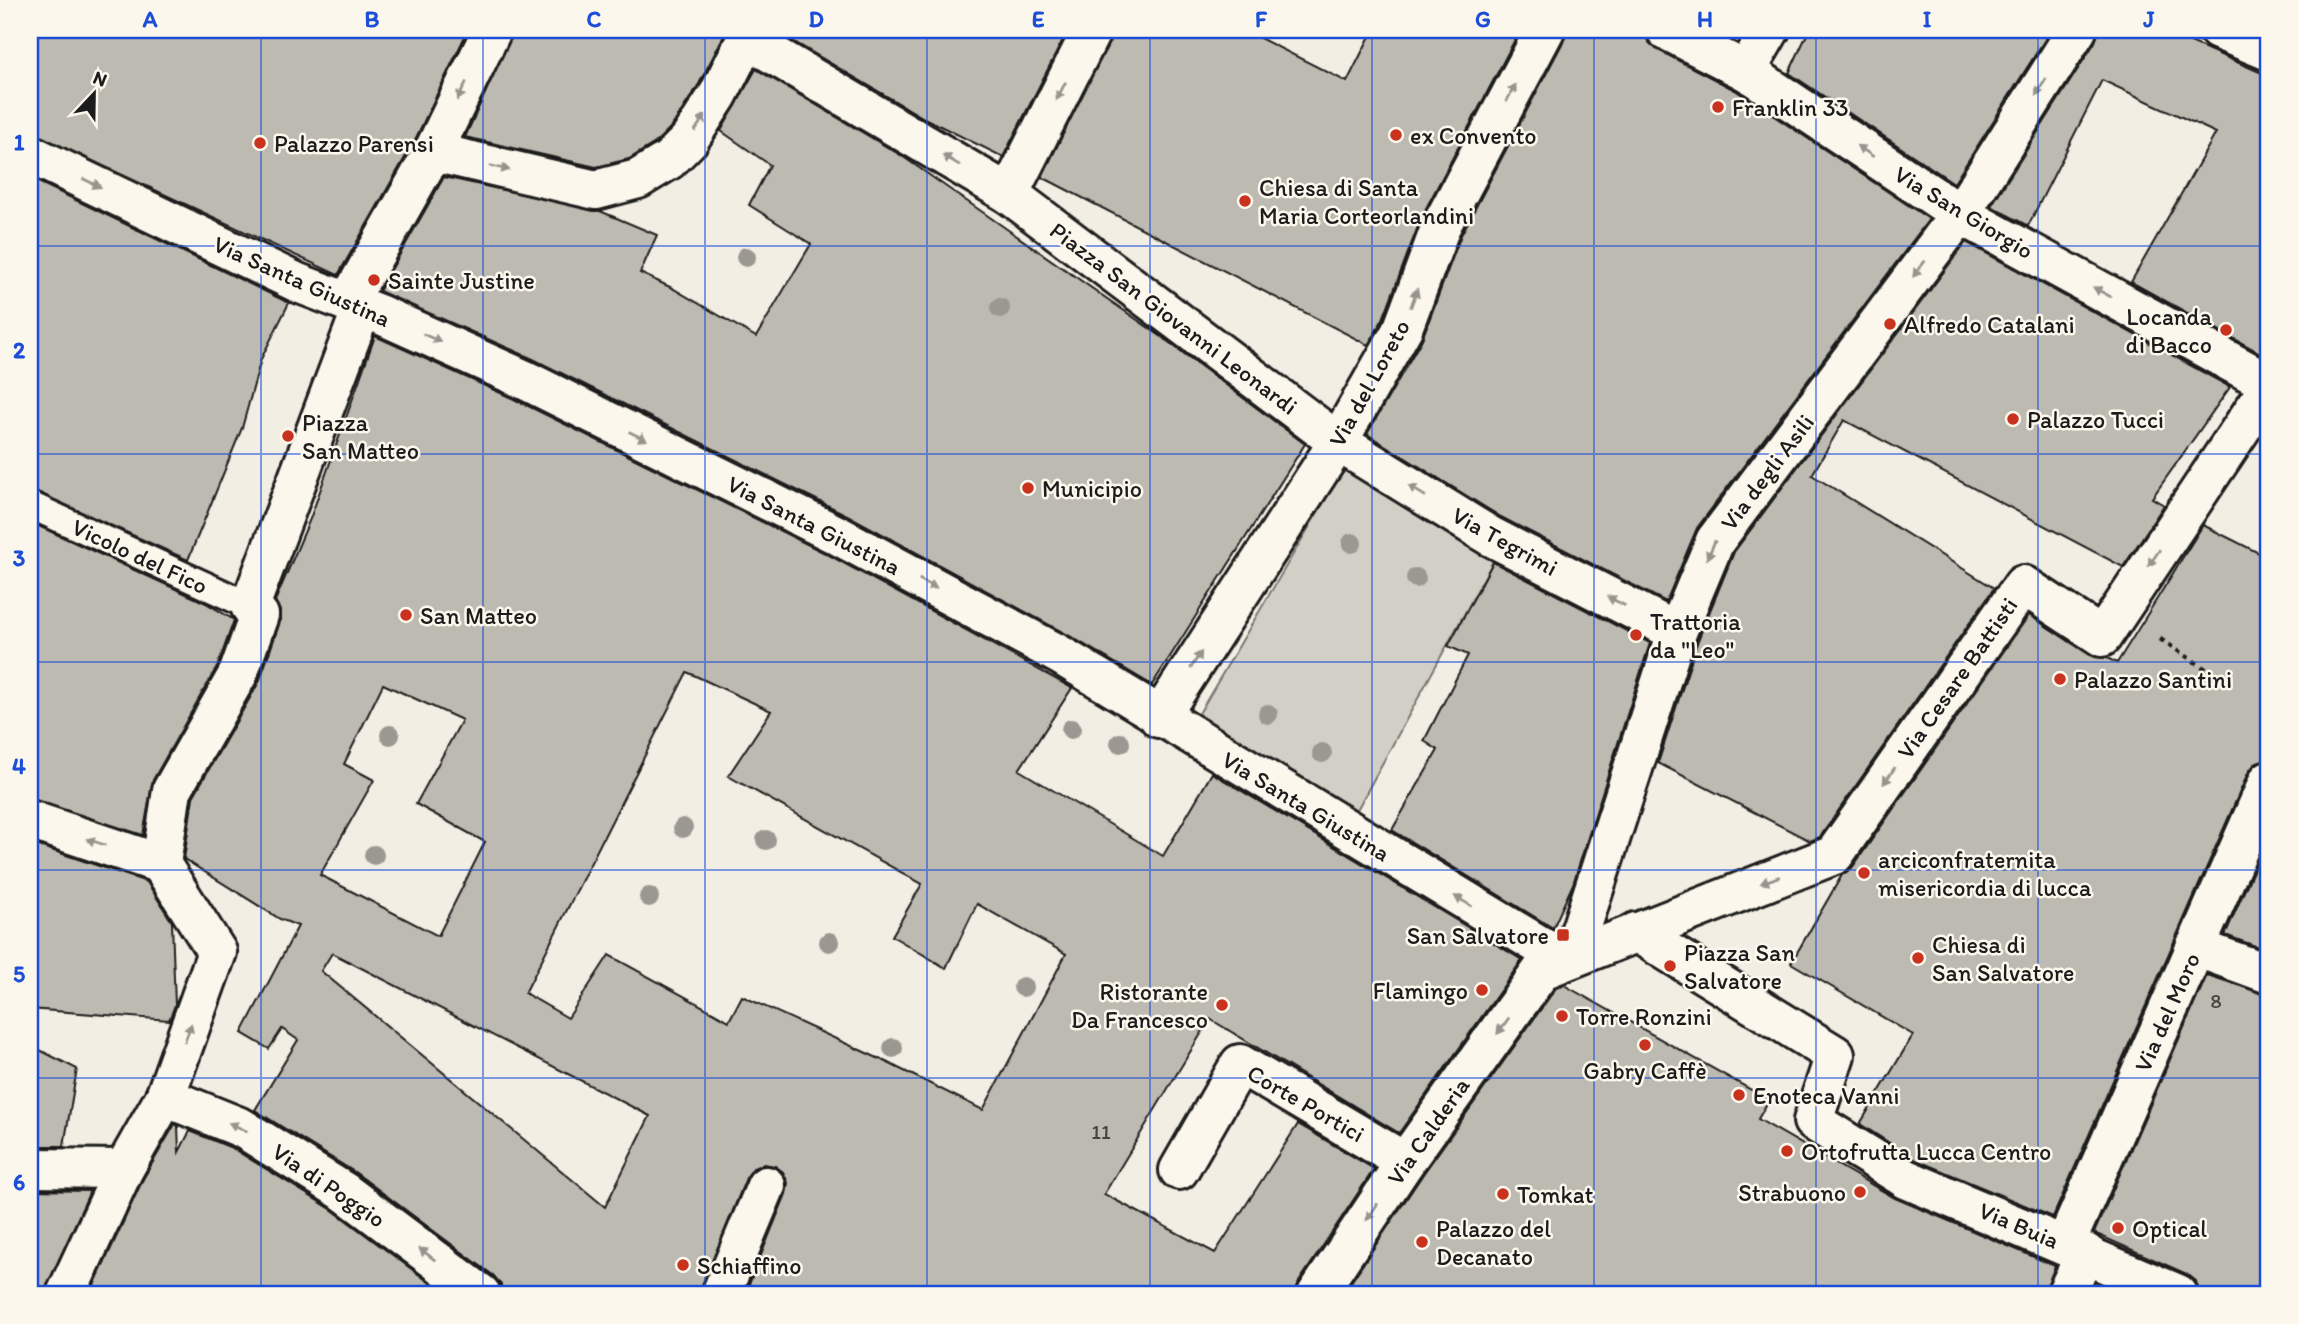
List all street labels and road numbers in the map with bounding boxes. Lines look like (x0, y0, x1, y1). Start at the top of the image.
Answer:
street label: Via San Giorgio (1889, 159, 2039, 265)
street label: Piazza San Giovanni Leonardi (1044, 215, 1304, 421)
street label: Via Santa Giustina (209, 229, 395, 333)
street label: Via del Loreto (1322, 314, 1416, 452)
street label: Via degli Asili (1714, 408, 1820, 536)
street label: Via Santa Giustina (723, 469, 906, 581)
street label: Via Tegrimi (1447, 500, 1563, 582)
street label: Vicolo del Fico (68, 512, 212, 600)
street label: Via Cesare Battisti (1890, 592, 2024, 764)
street label: Via Santa Giustina (1217, 745, 1395, 868)
street label: Via del Moro (2128, 948, 2206, 1076)
street label: Corte Portici (1242, 1058, 1370, 1148)
street label: Via Calderia (1380, 1071, 1476, 1190)
street label: Via di Poggio (267, 1137, 391, 1233)
street label: Via Buia (1975, 1195, 2063, 1255)

